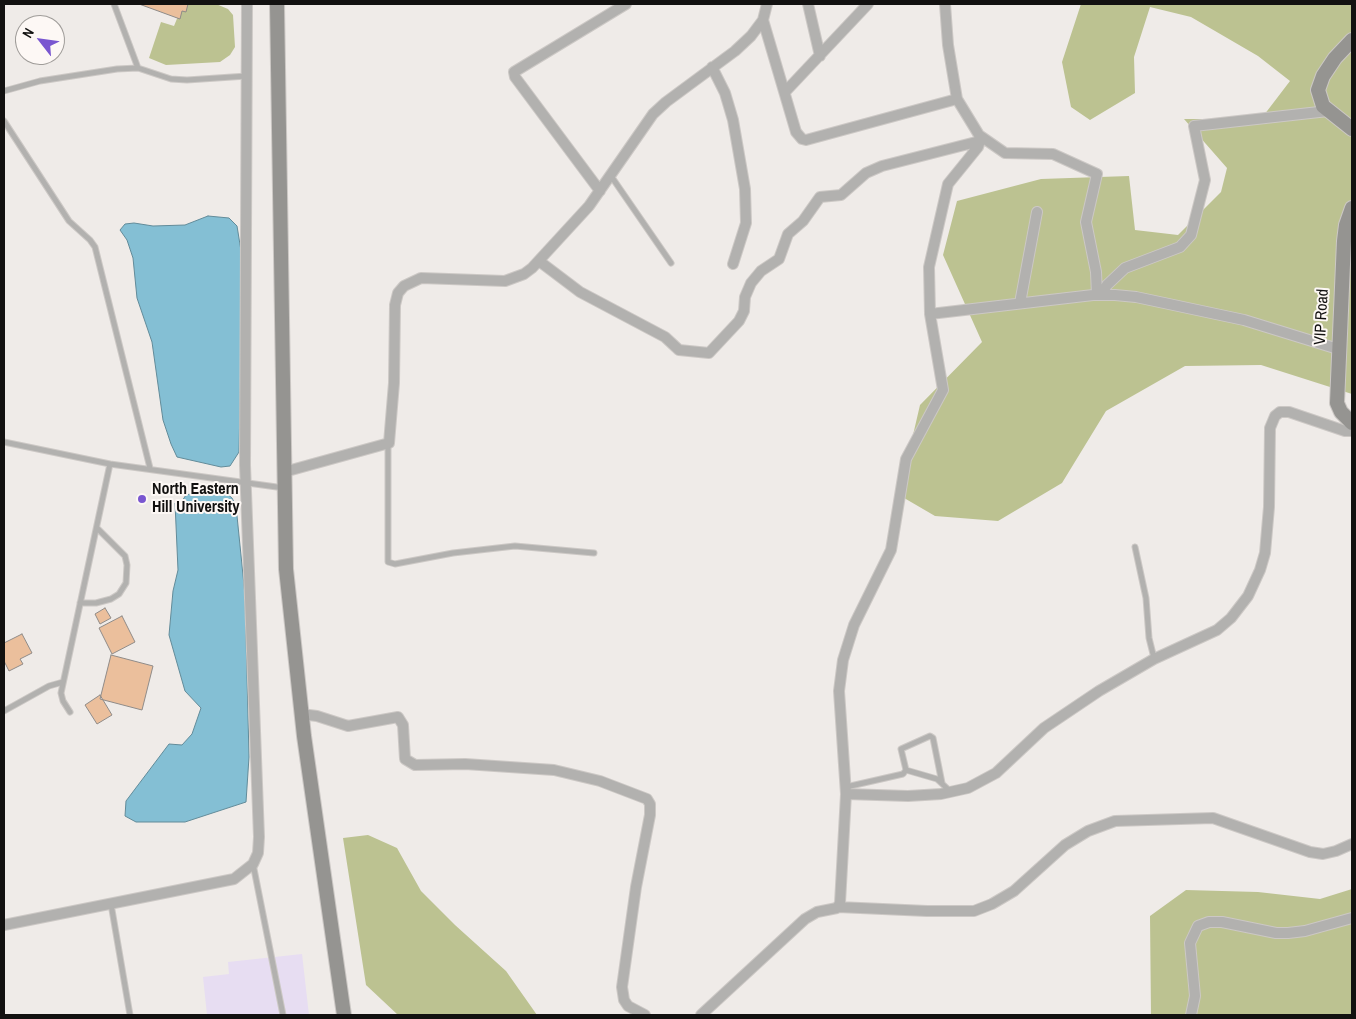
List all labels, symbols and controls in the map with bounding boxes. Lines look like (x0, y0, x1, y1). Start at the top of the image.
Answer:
north arrow (15, 15, 65, 65)
text: N (18, 25, 38, 41)
street label: VIP Road (1311, 288, 1333, 346)
place label: North Eastern Hill University (152, 480, 240, 518)
marker: North Eastern Hill University (136, 493, 148, 505)

